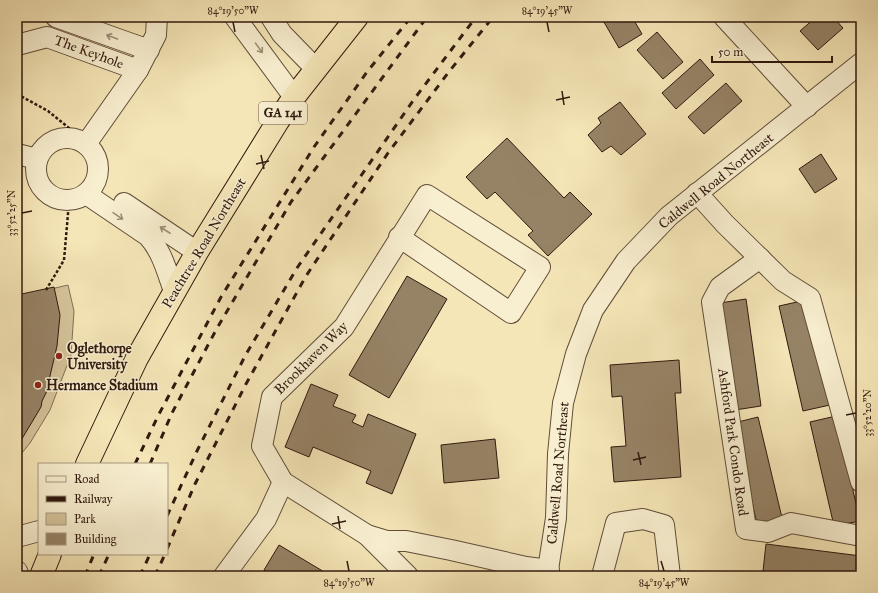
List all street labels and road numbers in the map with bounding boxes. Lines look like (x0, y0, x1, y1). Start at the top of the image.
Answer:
street label: The Keyhole (52, 32, 126, 72)
road number: GA 141 (259, 102, 307, 124)
street label: Caldwell Road Northeast (655, 129, 777, 233)
street label: Peachtree Road Northeast (158, 175, 250, 311)
street label: Brookhaven Way (271, 318, 351, 398)
street label: Ashford Park Condo Road (714, 366, 752, 517)
street label: Caldwell Road Northeast (543, 401, 573, 545)

